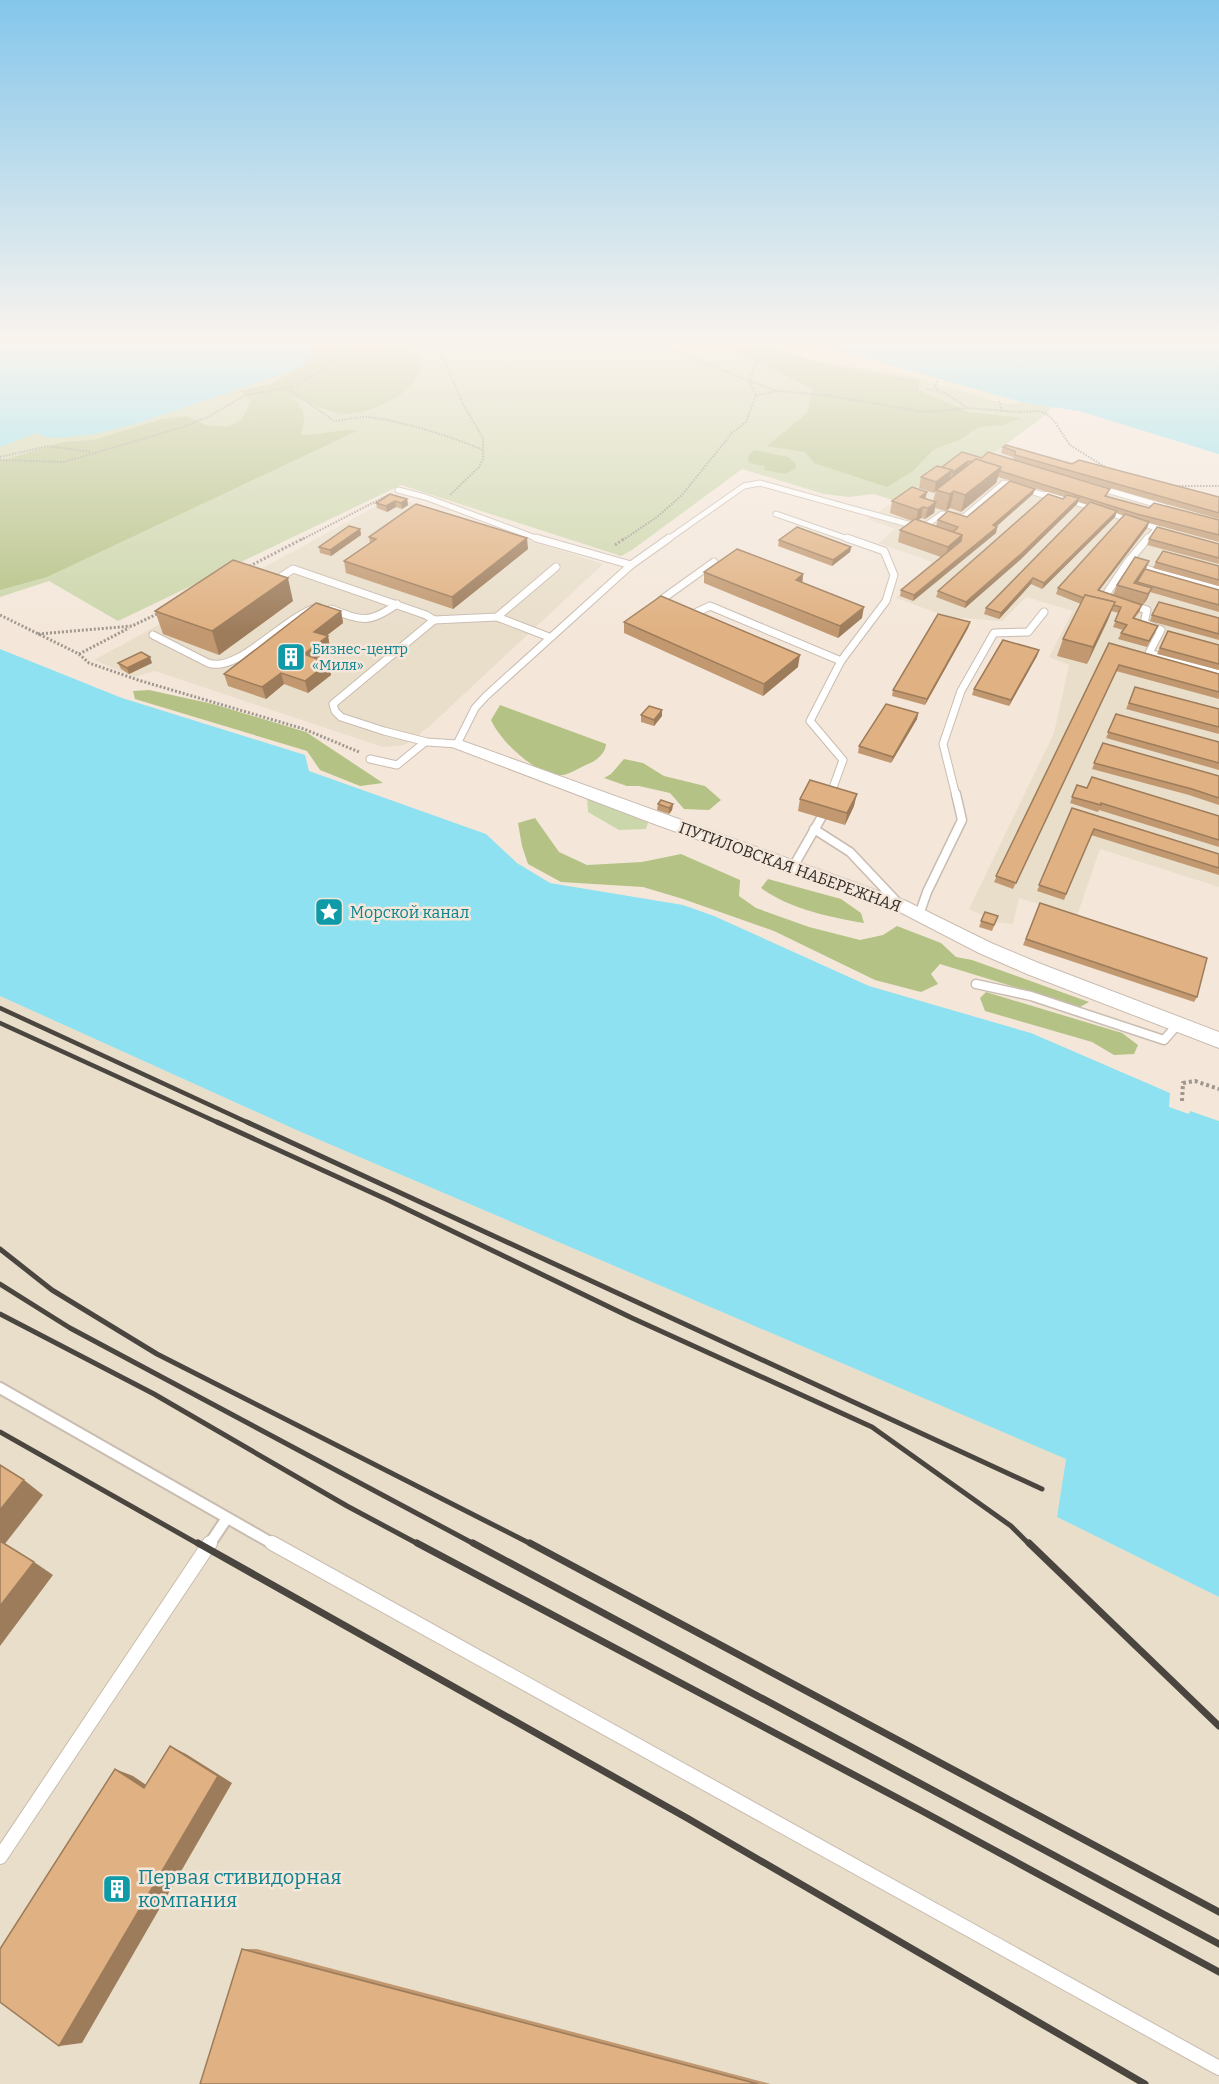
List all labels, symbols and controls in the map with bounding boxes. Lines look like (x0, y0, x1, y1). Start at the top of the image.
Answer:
building icon: Бизнес-центр «Миля» (275, 641, 307, 673)
place label: Бизнес-центр «Миля» (312, 641, 408, 674)
street label: ПУТИЛОВСКАЯ НАБЕРЕЖНАЯ (676, 818, 904, 916)
place icon: Морской канал (313, 896, 345, 928)
place label: Морской канал (350, 903, 469, 922)
place label: Первая стивидорная компания (138, 1865, 342, 1912)
building icon: Первая стивидорная компания (101, 1873, 133, 1905)

